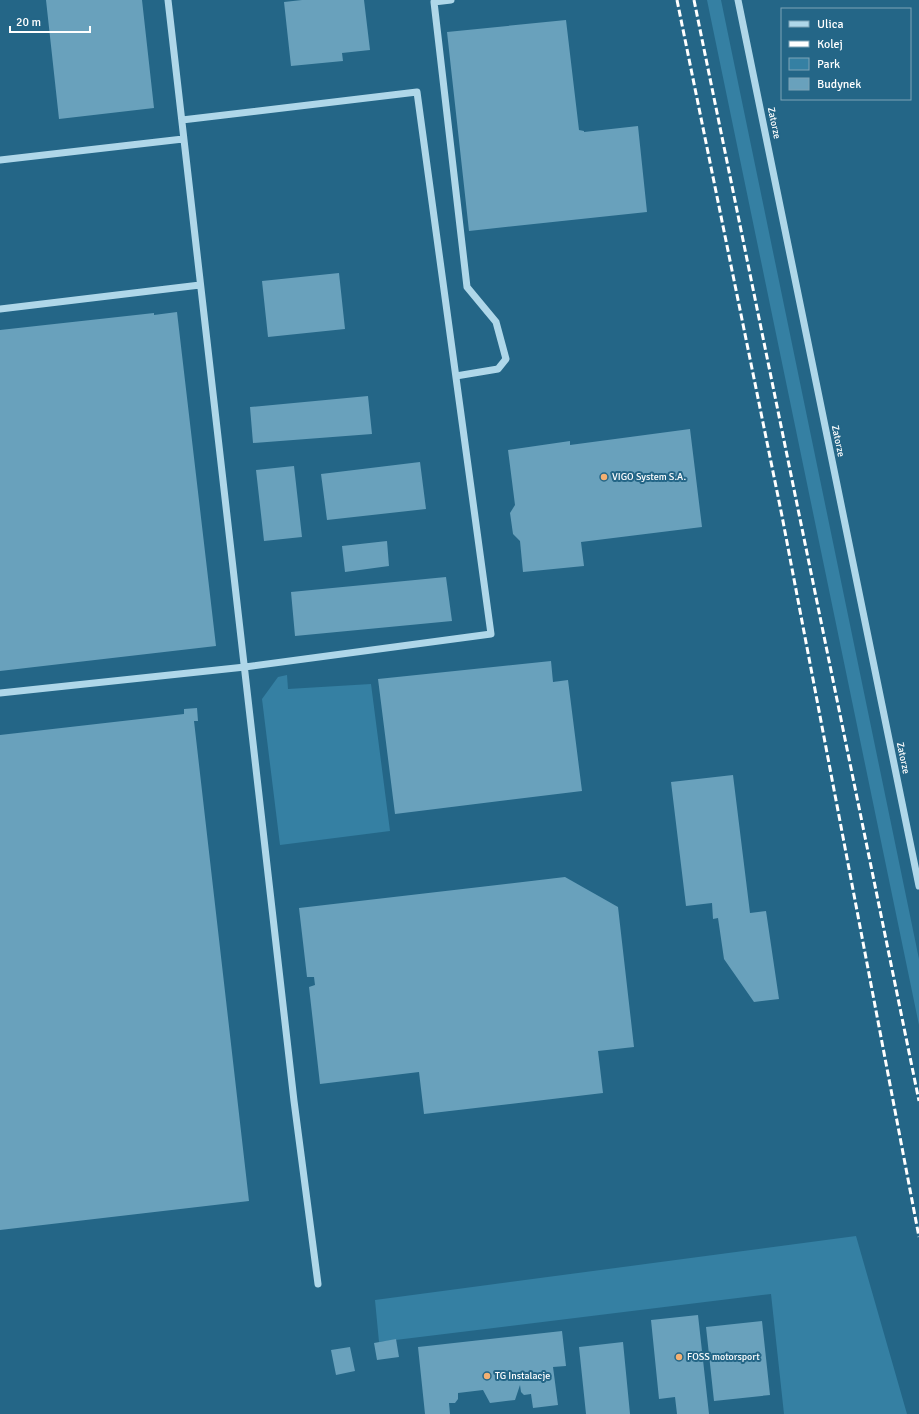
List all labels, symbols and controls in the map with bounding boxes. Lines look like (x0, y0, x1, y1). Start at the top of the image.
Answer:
scale bar (10, 8, 90, 34)
legend (781, 8, 911, 100)
text: 20 m (16, 15, 41, 30)
text: Ulica (817, 17, 844, 32)
text: Kolej (817, 37, 843, 52)
text: Park (817, 57, 840, 72)
text: Budynek (817, 77, 861, 92)
street label: Zatorze (765, 106, 783, 140)
street label: Zatorze (829, 424, 847, 458)
place label: VIGO System S.A. (612, 471, 687, 483)
marker: VIGO System S.A. (599, 472, 609, 482)
street label: Zatorze (894, 741, 912, 775)
place label: FOSS motorsport (687, 1351, 760, 1363)
marker: FOSS motorsport (674, 1352, 684, 1362)
place label: TG Instalacje (495, 1370, 550, 1382)
marker: TG Instalacje (482, 1371, 492, 1381)

